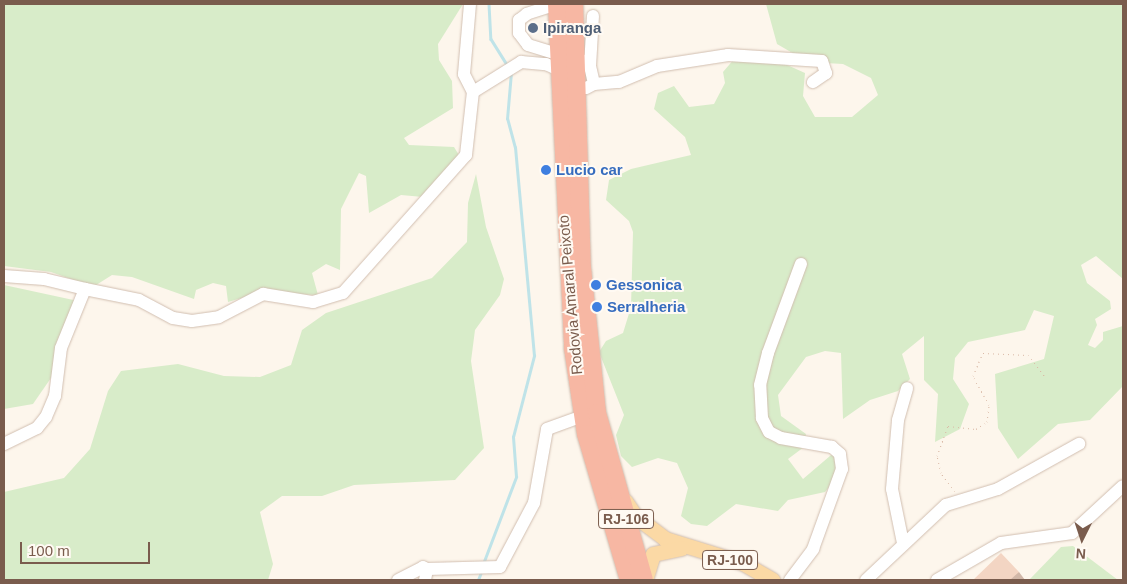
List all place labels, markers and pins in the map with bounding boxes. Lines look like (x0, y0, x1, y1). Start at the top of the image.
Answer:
place label: Ipiranga (543, 19, 601, 37)
marker: Ipiranga (527, 22, 539, 34)
place label: Lucio car (556, 161, 623, 179)
marker: Lucio car (540, 164, 552, 176)
place label: Gessonica (606, 276, 682, 294)
marker: Gessonica (590, 279, 602, 291)
place label: Serralheria (607, 298, 685, 316)
marker: Serralheria (591, 301, 603, 313)

